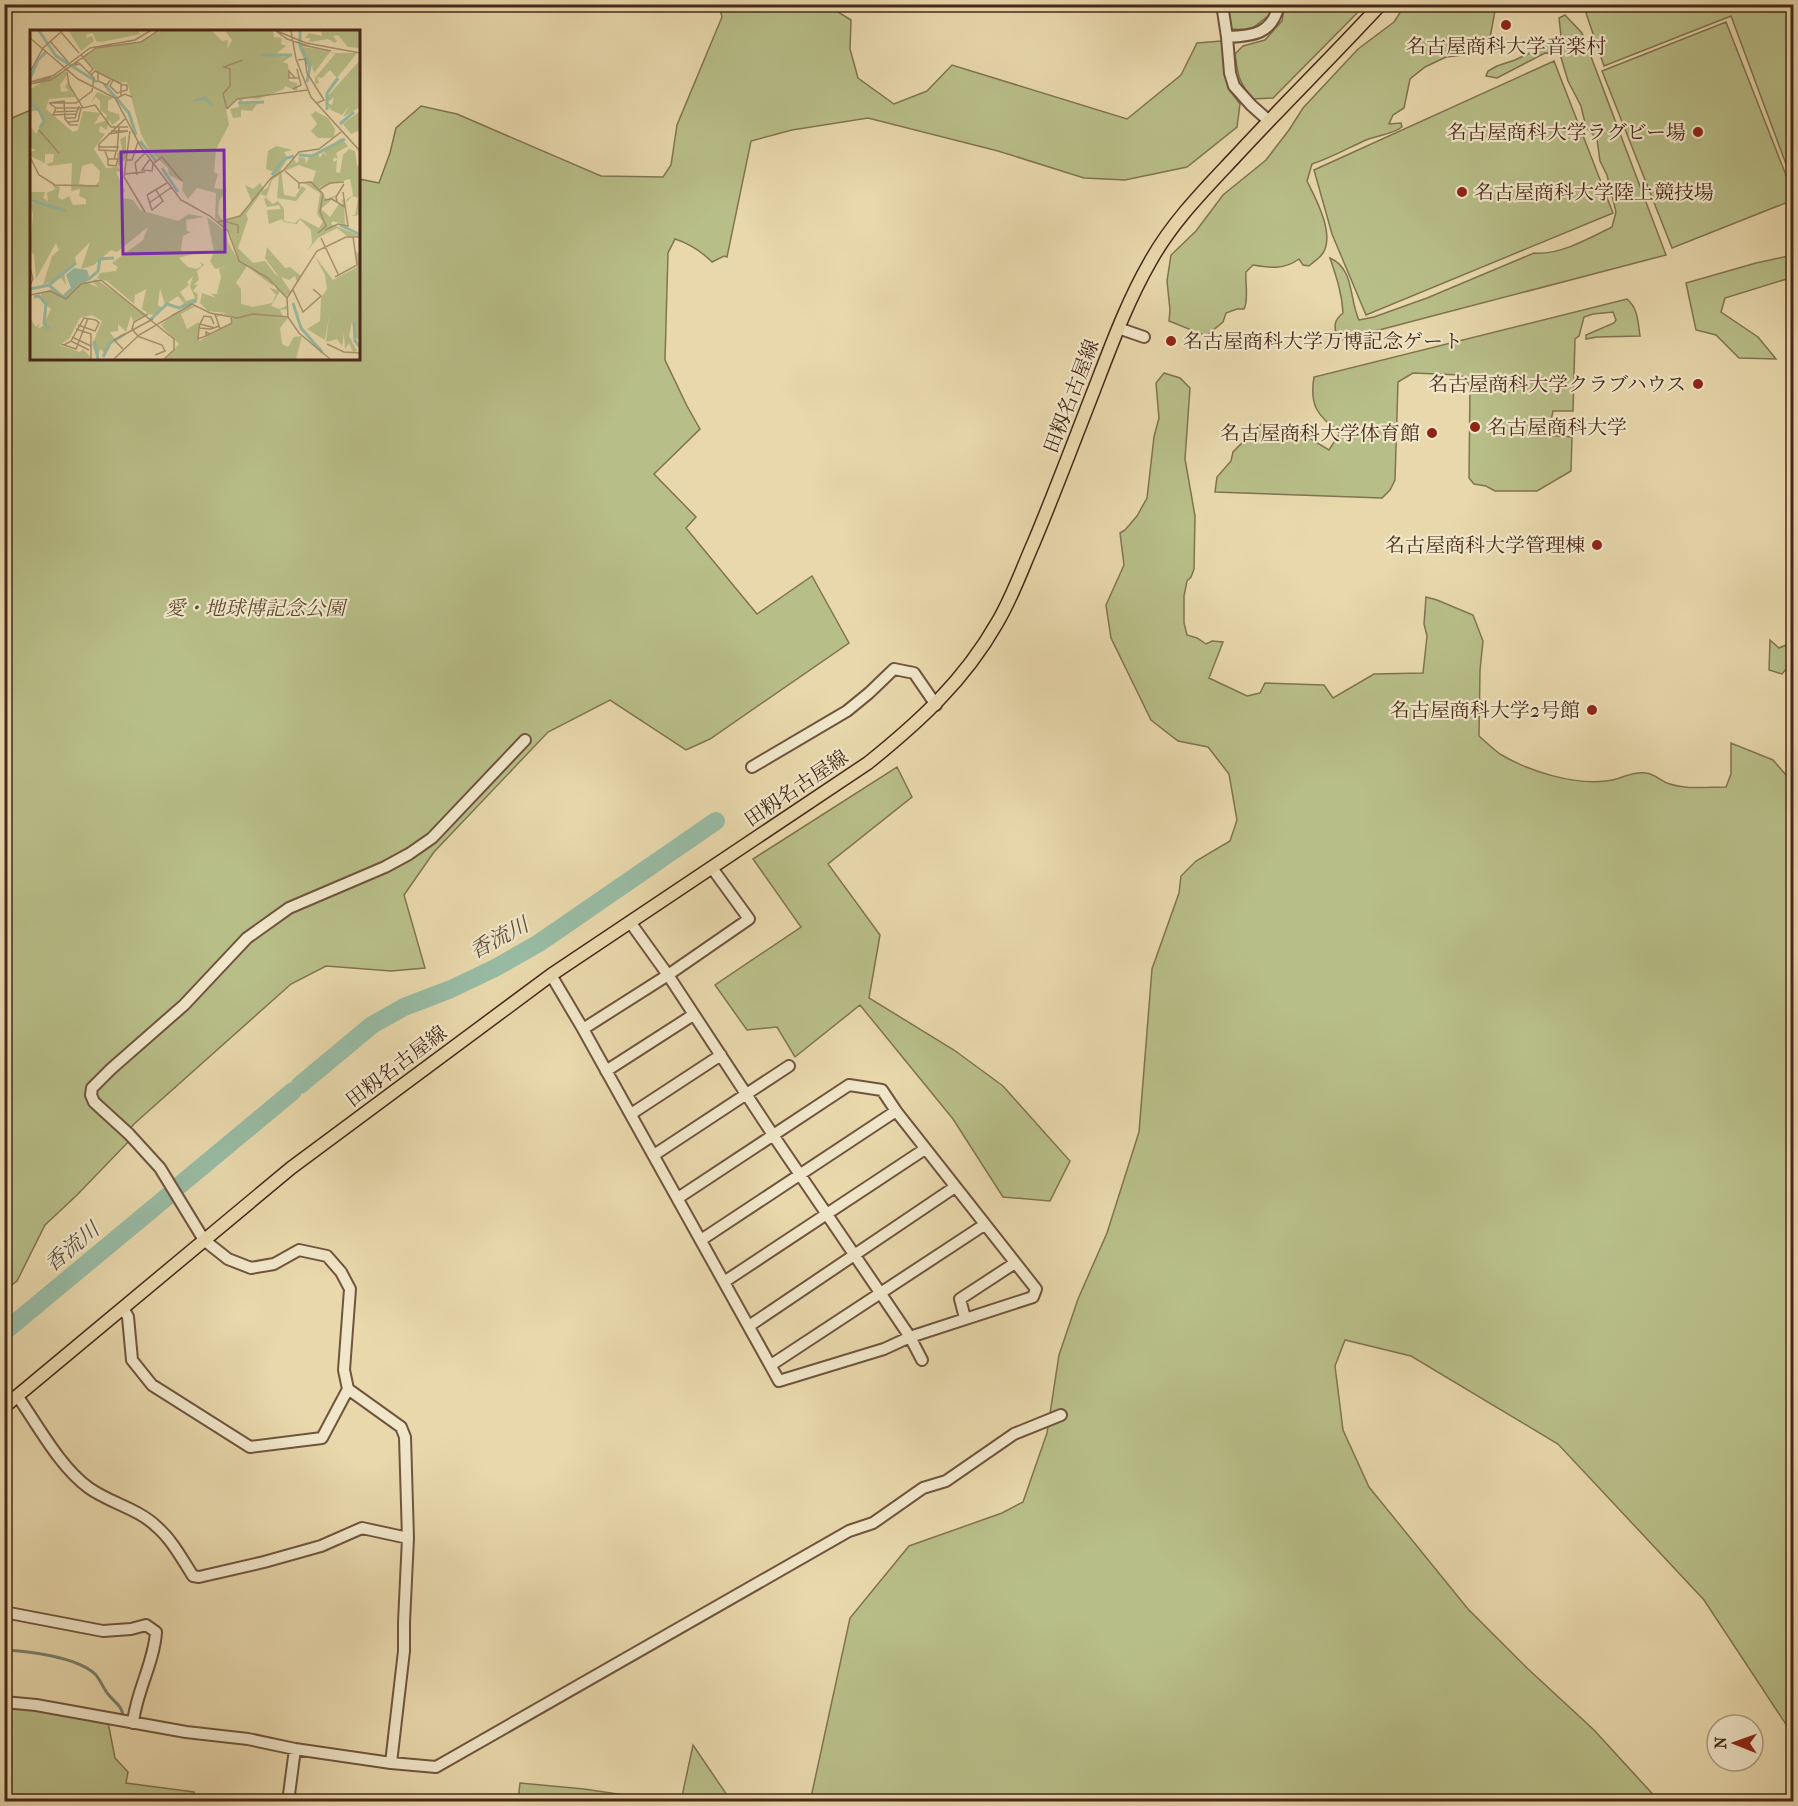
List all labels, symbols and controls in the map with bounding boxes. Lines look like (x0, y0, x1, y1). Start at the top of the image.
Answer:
marker: 名古屋商科大学音楽村 (1499, 18, 1513, 32)
inset map (30, 30, 360, 360)
place label: 名古屋商科大学音楽村 (1406, 35, 1606, 58)
place label: 名古屋商科大学ラグビー場 (1447, 121, 1686, 144)
marker: 名古屋商科大学ラグビー場 (1691, 125, 1705, 139)
place label: 名古屋商科大学陸上競技場 (1474, 181, 1714, 204)
marker: 名古屋商科大学陸上競技場 (1455, 185, 1469, 199)
place label: 名古屋商科大学万博記念ゲート (1183, 330, 1463, 353)
marker: 名古屋商科大学万博記念ゲート (1164, 334, 1178, 348)
street label: 田籾名古屋線 (1039, 336, 1104, 456)
place label: 名古屋商科大学クラブハウス (1428, 373, 1686, 396)
marker: 名古屋商科大学クラブハウス (1691, 377, 1705, 391)
place label: 名古屋商科大学 (1487, 416, 1627, 439)
marker: 名古屋商科大学 (1468, 420, 1482, 434)
place label: 名古屋商科大学体育館 (1220, 422, 1420, 445)
marker: 名古屋商科大学体育館 (1425, 426, 1439, 440)
place label: 名古屋商科大学管理棟 (1385, 534, 1585, 557)
marker: 名古屋商科大学管理棟 (1590, 538, 1604, 552)
park label: 愛・地球博記念公園 (165, 597, 348, 620)
place label: 名古屋商科大学2号館 (1390, 699, 1580, 722)
marker: 名古屋商科大学2号館 (1585, 703, 1599, 717)
street label: 田籾名古屋線 (740, 745, 852, 832)
water label: 香流川 (466, 912, 534, 963)
street label: 田籾名古屋線 (341, 1021, 451, 1112)
water label: 香流川 (40, 1216, 105, 1276)
north arrow (1705, 1713, 1765, 1773)
text: N (1711, 1736, 1730, 1749)

